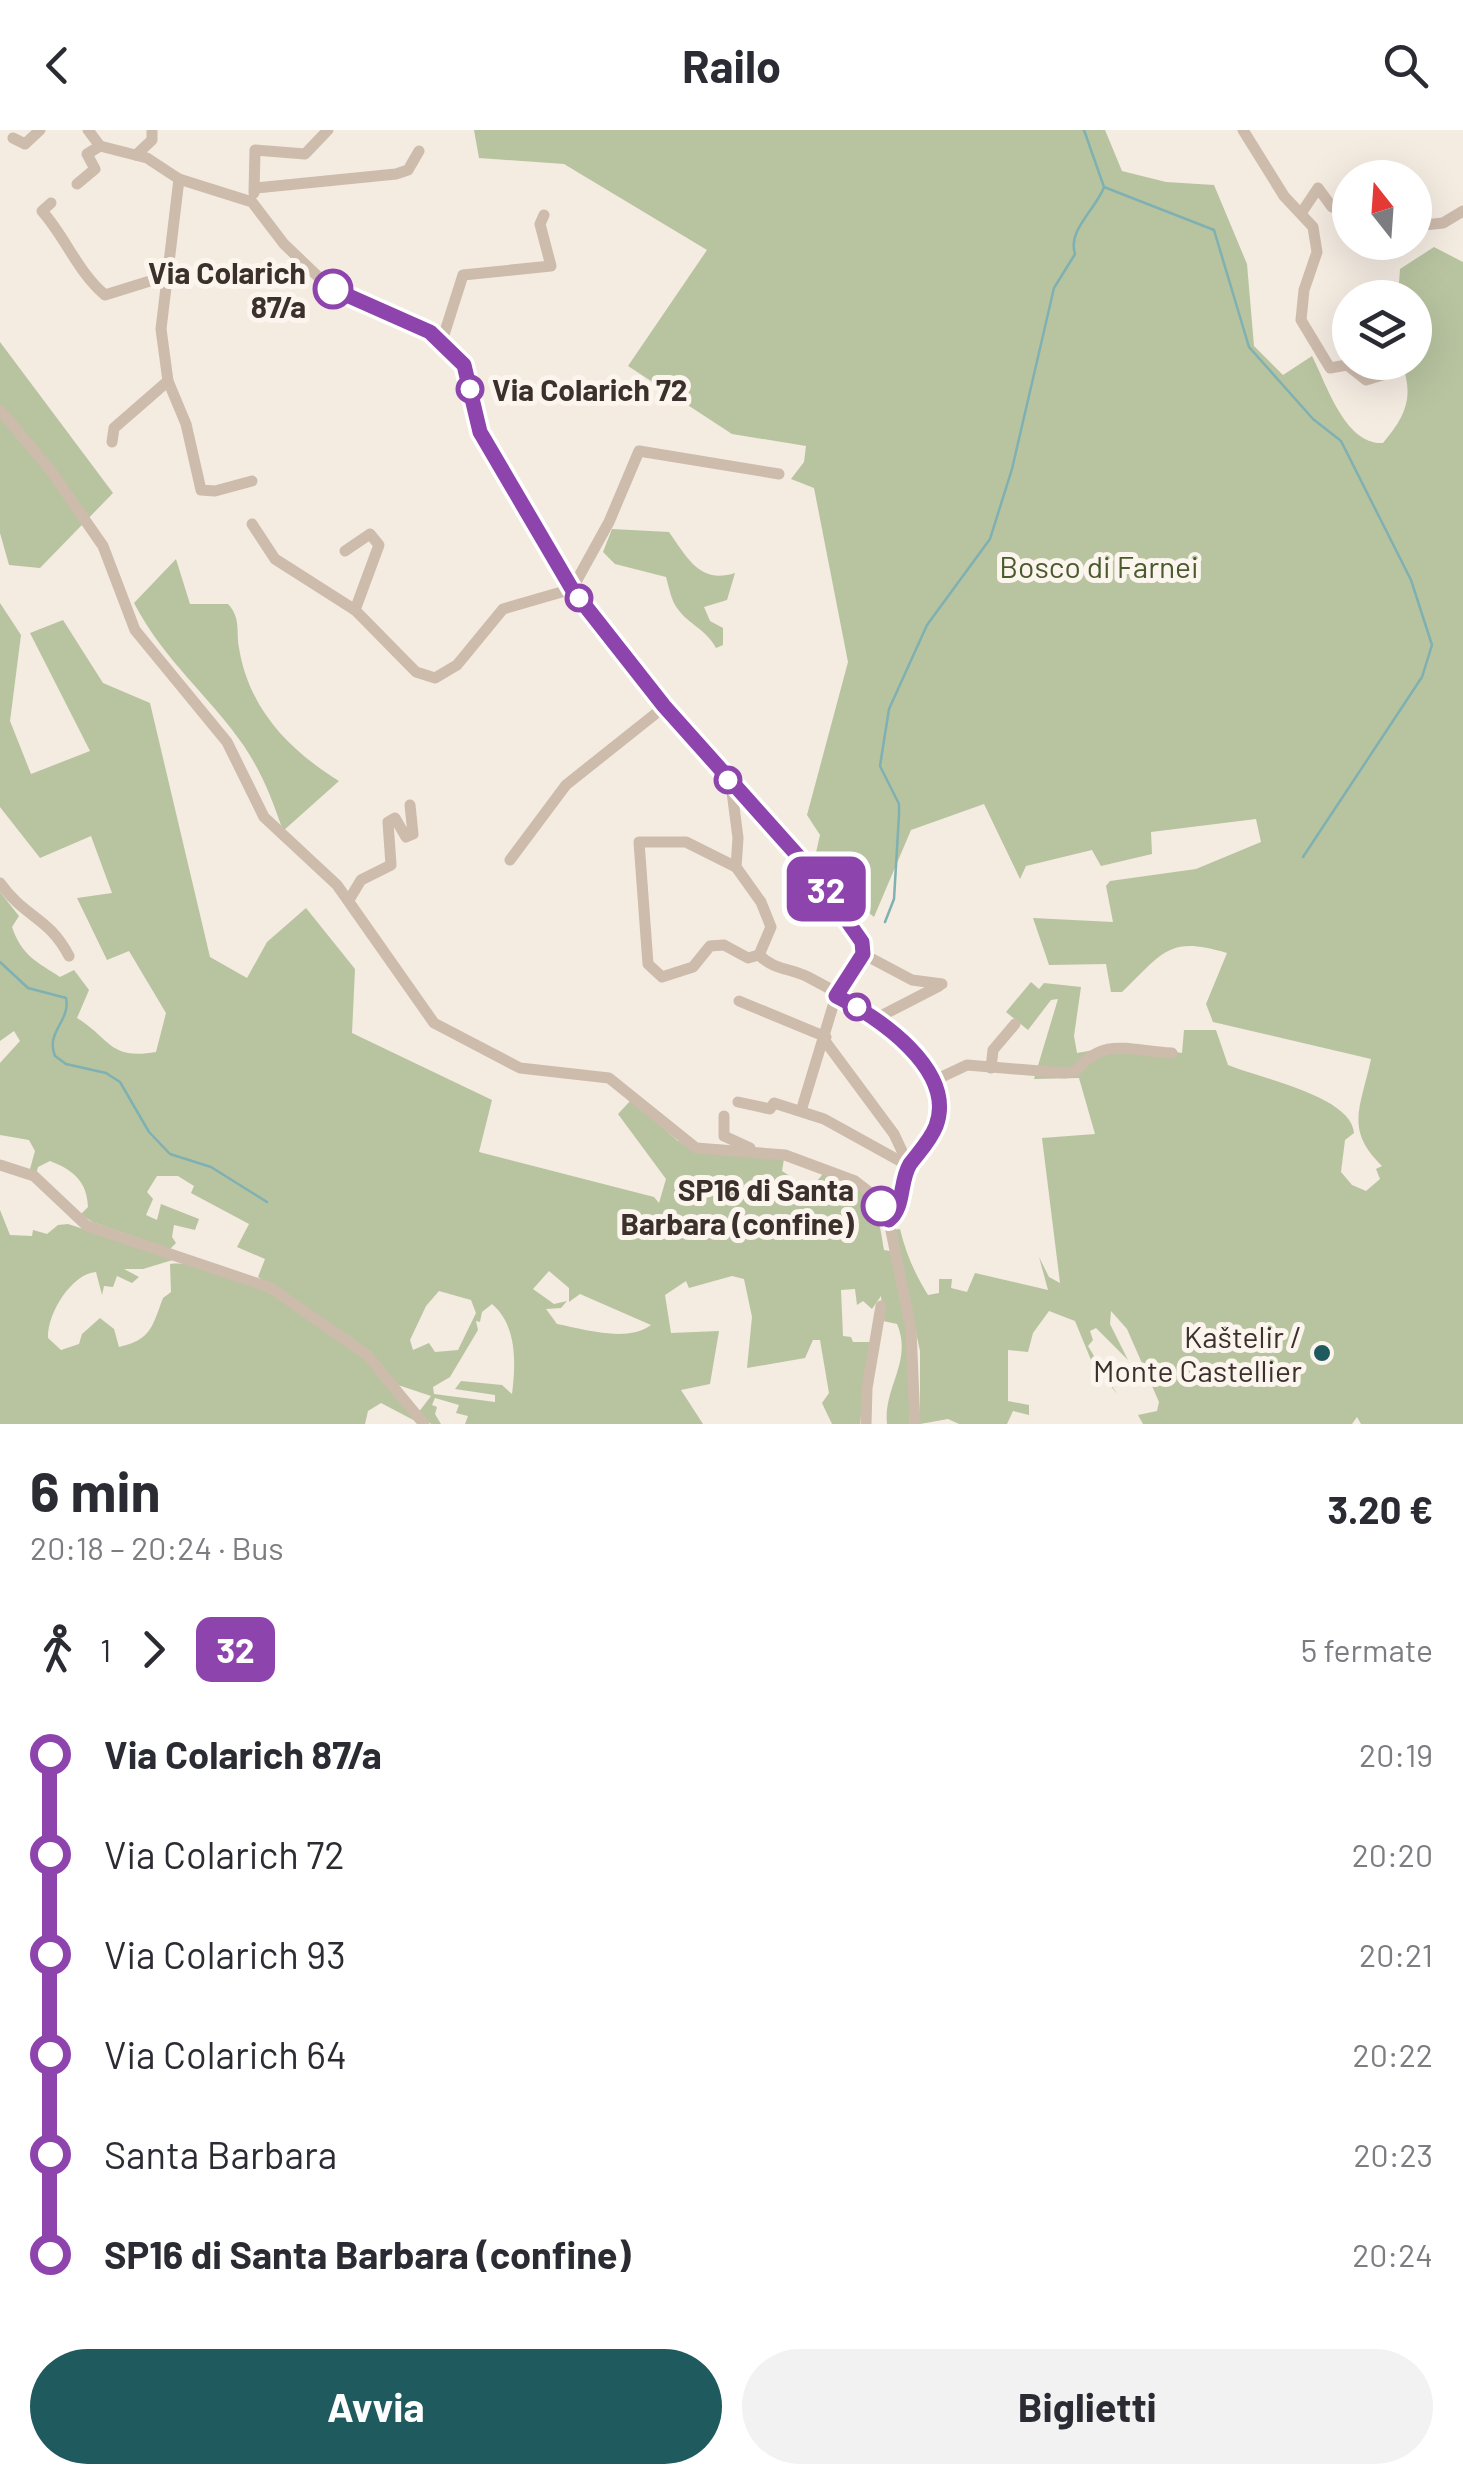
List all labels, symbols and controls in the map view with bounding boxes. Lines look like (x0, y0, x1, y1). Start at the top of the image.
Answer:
icon: back (30, 38, 85, 93)
text: Railo (682, 38, 781, 92)
icon: search (1378, 38, 1433, 93)
north arrow (1332, 160, 1432, 260)
map controls (1332, 160, 1432, 380)
place label: Via Colarich 87/a (148, 254, 306, 324)
marker: Via Colarich 87/a (314, 270, 352, 308)
button: layers (1332, 280, 1432, 380)
place label: Via Colarich 72 (492, 371, 688, 407)
marker: Via Colarich 72 (457, 376, 483, 402)
park label: Bosco di Farnei (999, 548, 1199, 584)
unlabelled marker (566, 585, 592, 611)
unlabelled marker (715, 767, 741, 793)
line badge: 32 (781, 856, 871, 922)
text: 32 (807, 868, 845, 910)
unlabelled marker (844, 994, 870, 1020)
place label: SP16 di Santa Barbara (confine) (620, 1171, 855, 1241)
marker: SP16 di Santa Barbara (confine) (862, 1187, 900, 1225)
place label: Kaštelir / Monte Castellier (1093, 1318, 1302, 1388)
marker: Kaštelir / Monte Castellier (1311, 1342, 1333, 1364)
text: 6 min (30, 1457, 161, 1523)
text: 3.20 € (1328, 1486, 1433, 1532)
text: 20:18 – 20:24 · Bus (30, 1528, 284, 1566)
icon: walk (30, 1622, 85, 1677)
icon: forward (126, 1622, 181, 1677)
text: 32 (216, 1628, 255, 1670)
text: 1 (100, 1630, 111, 1668)
text: 5 fermate (1301, 1630, 1433, 1668)
text: Via Colarich 87/a (104, 1731, 382, 1777)
text: 20:19 (1359, 1735, 1433, 1773)
text: Via Colarich 72 (104, 1831, 345, 1877)
text: 20:20 (1352, 1835, 1433, 1873)
text: Via Colarich 93 (104, 1931, 346, 1977)
text: 20:21 (1359, 1935, 1433, 1973)
text: Via Colarich 64 (104, 2031, 347, 2077)
text: 20:22 (1353, 2035, 1433, 2073)
text: Santa Barbara (104, 2131, 337, 2177)
text: 20:23 (1353, 2135, 1433, 2173)
text: SP16 di Santa Barbara (confine) (104, 2231, 631, 2277)
text: 20:24 (1352, 2235, 1433, 2273)
button: Avvia (30, 2349, 722, 2464)
button: Biglietti (742, 2349, 1433, 2464)

